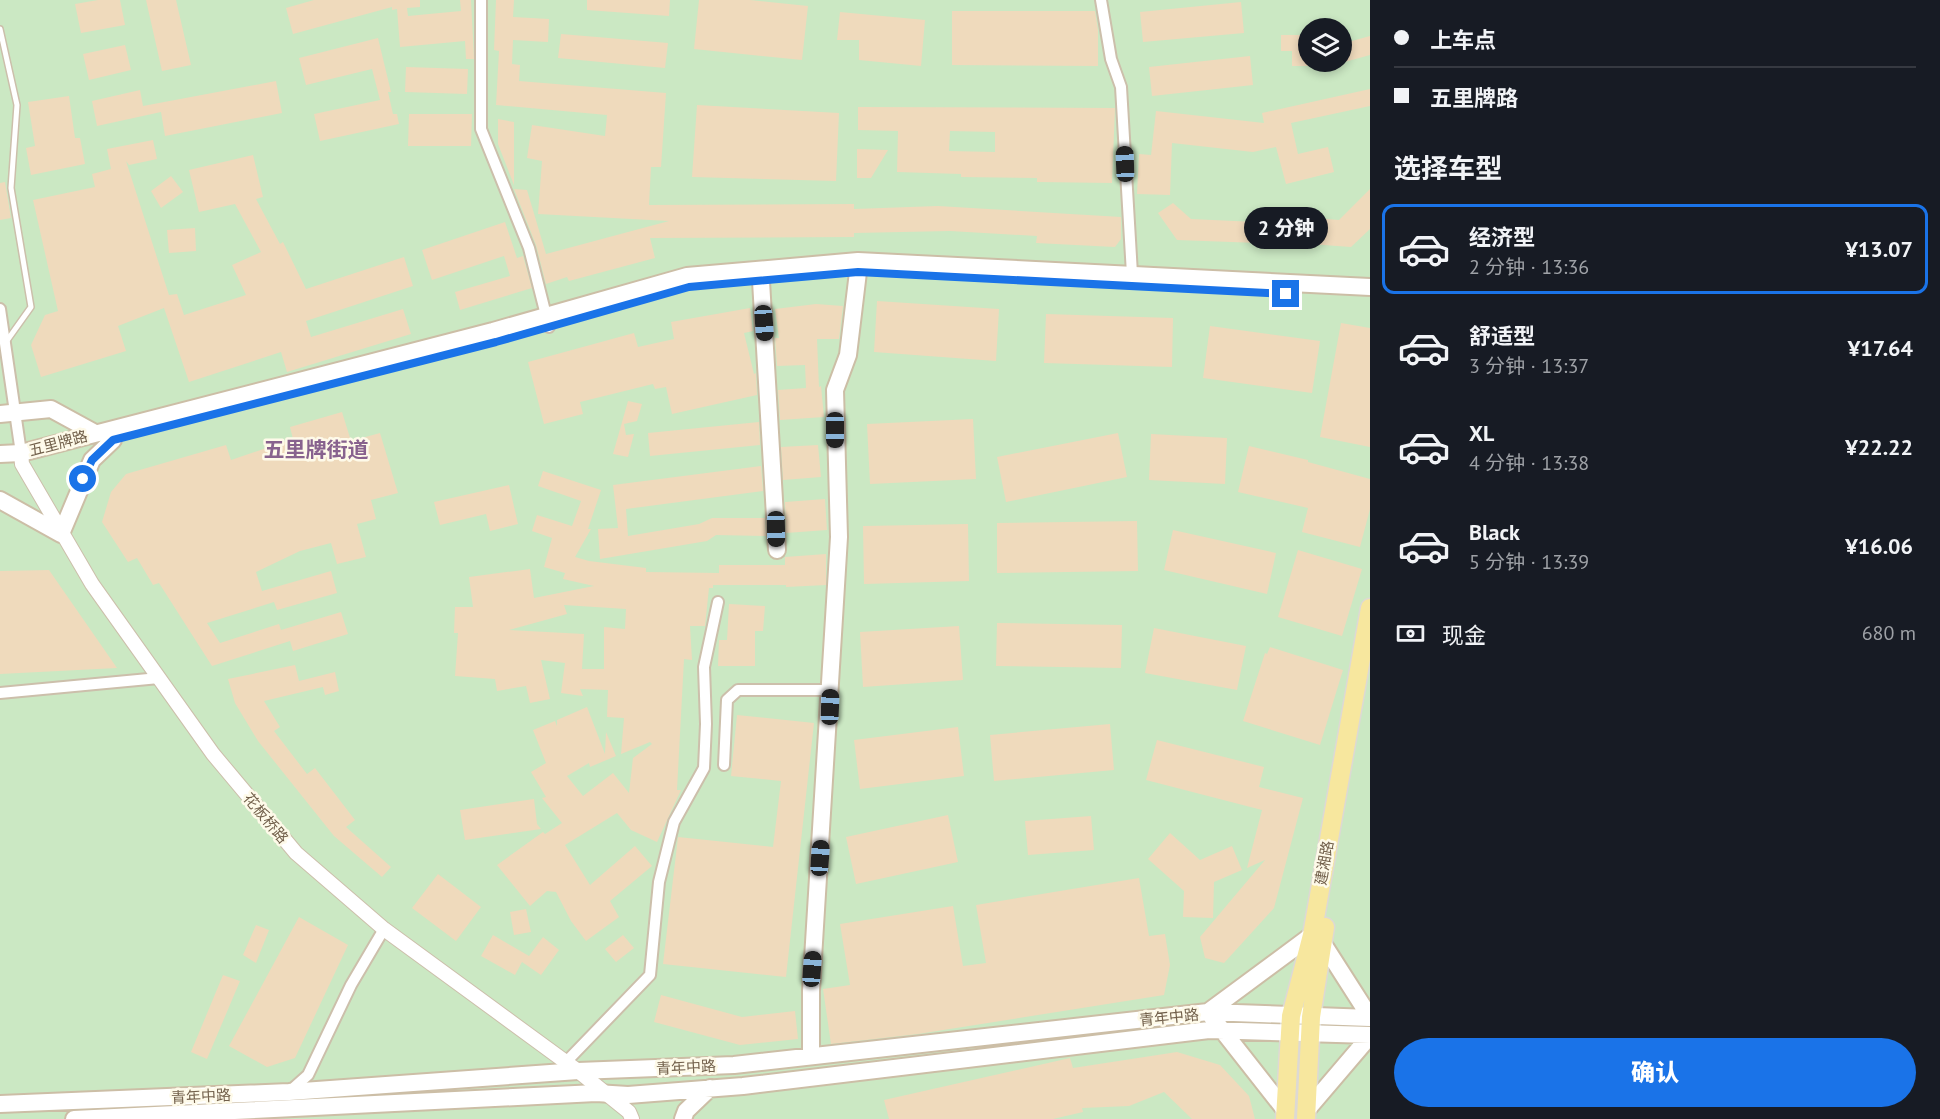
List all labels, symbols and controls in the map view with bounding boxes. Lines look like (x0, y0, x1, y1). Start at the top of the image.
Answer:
map controls (1298, 18, 1352, 72)
button: layers (1298, 18, 1352, 72)
text: 上车点 (1430, 26, 1496, 54)
text: 五里牌路 (1430, 84, 1518, 112)
car (1115, 146, 1135, 182)
text: 选择车型 (1394, 151, 1502, 185)
callout: 2 分钟 (1244, 207, 1328, 249)
text: 2 分钟 (1258, 215, 1314, 241)
icon: car (1397, 222, 1451, 276)
text: 经济型 (1469, 223, 1535, 251)
text: ¥13.07 (1845, 235, 1913, 263)
text: 2 分钟 · 13:36 (1469, 254, 1589, 280)
route end (1272, 280, 1299, 307)
car (754, 304, 774, 342)
icon: car (1397, 321, 1451, 375)
text: 舒适型 (1469, 322, 1535, 350)
text: ¥17.64 (1848, 334, 1913, 362)
text: 3 分钟 · 13:37 (1469, 353, 1589, 379)
car (826, 412, 844, 448)
text: XL (1469, 419, 1494, 447)
icon: car (1397, 420, 1451, 474)
street label: 五里牌路 (27, 426, 89, 460)
text: ¥22.22 (1845, 433, 1913, 461)
district label: 五里牌街道 (264, 436, 369, 463)
text: 4 分钟 · 13:38 (1469, 450, 1589, 476)
route start (69, 465, 96, 492)
car (767, 511, 785, 547)
text: Black (1469, 518, 1520, 546)
icon: car (1397, 519, 1451, 573)
text: ¥16.06 (1845, 532, 1913, 560)
text: 5 分钟 · 13:39 (1469, 549, 1589, 575)
icon: cash (1394, 617, 1427, 650)
text: 680 m (1862, 620, 1916, 646)
text: 现金 (1442, 621, 1486, 649)
car (820, 689, 840, 725)
street label: 花板桥路 (239, 789, 293, 847)
car (810, 839, 830, 877)
street label: 建湘路 (1311, 839, 1337, 887)
car (802, 950, 822, 988)
street label: 青年中路 (1138, 1004, 1200, 1030)
button: 确认 (1394, 1038, 1916, 1107)
street label: 青年中路 (656, 1056, 716, 1078)
street label: 青年中路 (171, 1085, 231, 1107)

